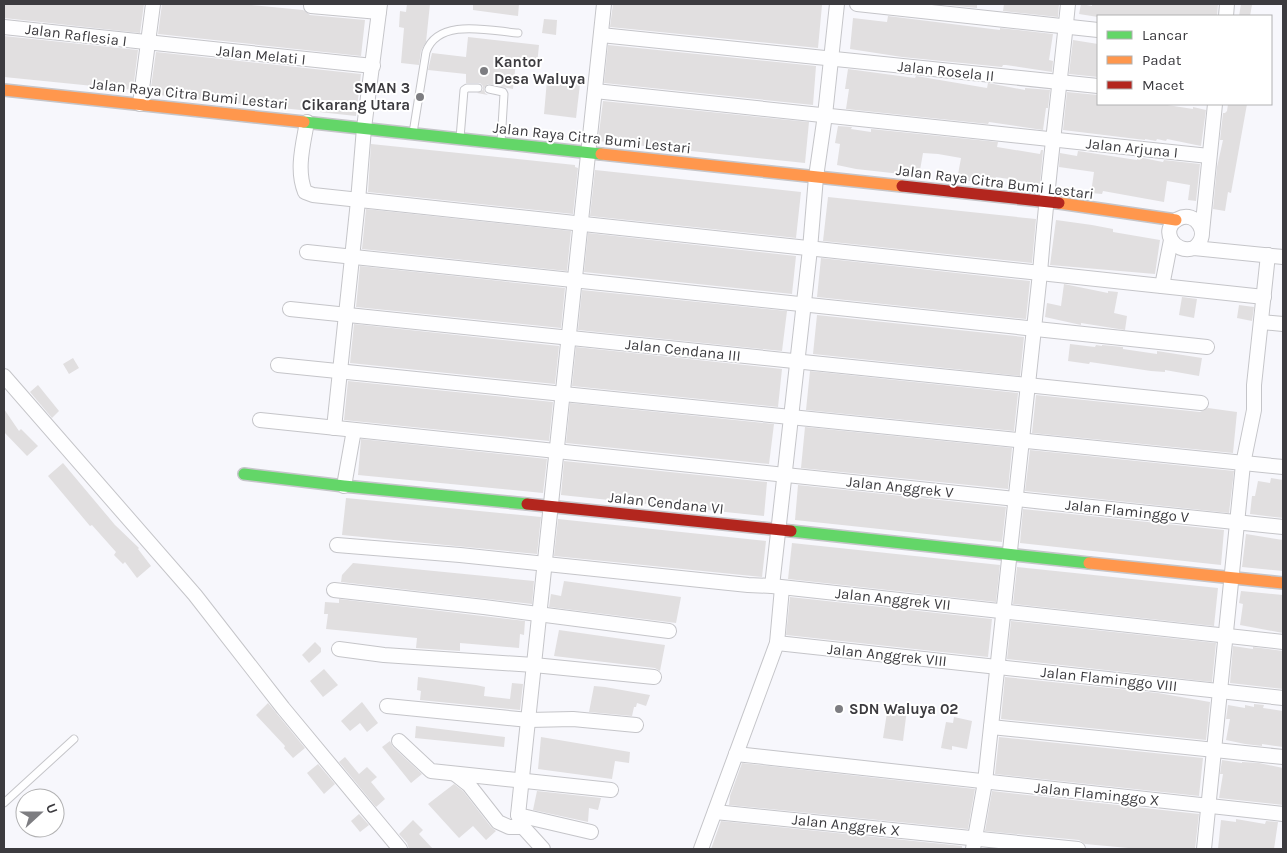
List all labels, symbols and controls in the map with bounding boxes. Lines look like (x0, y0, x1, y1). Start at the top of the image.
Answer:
legend (1097, 15, 1272, 105)
street label: Jalan Raflesia I (24, 20, 128, 50)
text: Lancar (1142, 26, 1188, 44)
street label: Jalan Melati I (215, 41, 307, 69)
text: Padat (1142, 51, 1182, 69)
place label: Kantor Desa Waluya (494, 53, 585, 88)
street label: Jalan Rosela II (897, 57, 995, 85)
marker: Kantor Desa Waluya (478, 65, 490, 77)
street label: Jalan Raya Citra Bumi Lestari (89, 75, 289, 113)
text: Macet (1142, 76, 1184, 94)
place label: SMAN 3 Cikarang Utara (302, 79, 410, 114)
marker: SMAN 3 Cikarang Utara (414, 91, 426, 103)
street label: Jalan Raya Citra Bumi Lestari (492, 119, 692, 157)
street label: Jalan Arjuna I (1085, 134, 1179, 162)
street label: Jalan Raya Citra Bumi Lestari (895, 161, 1095, 203)
street label: Jalan Cendana III (624, 335, 742, 365)
street label: Jalan Anggrek V (846, 472, 955, 502)
street label: Jalan Cendana VI (607, 488, 725, 518)
street label: Jalan Flaminggo V (1064, 496, 1190, 527)
street label: Jalan Anggrek VII (834, 584, 952, 614)
street label: Jalan Anggrek VIII (826, 640, 948, 670)
street label: Jalan Flaminggo VIII (1040, 663, 1178, 695)
place label: SDN Waluya 02 (849, 700, 958, 718)
marker: SDN Waluya 02 (833, 703, 845, 715)
street label: Jalan Flaminggo X (1034, 778, 1160, 810)
north arrow (15, 788, 65, 838)
text: U (42, 801, 61, 816)
street label: Jalan Anggrek X (791, 810, 901, 840)

